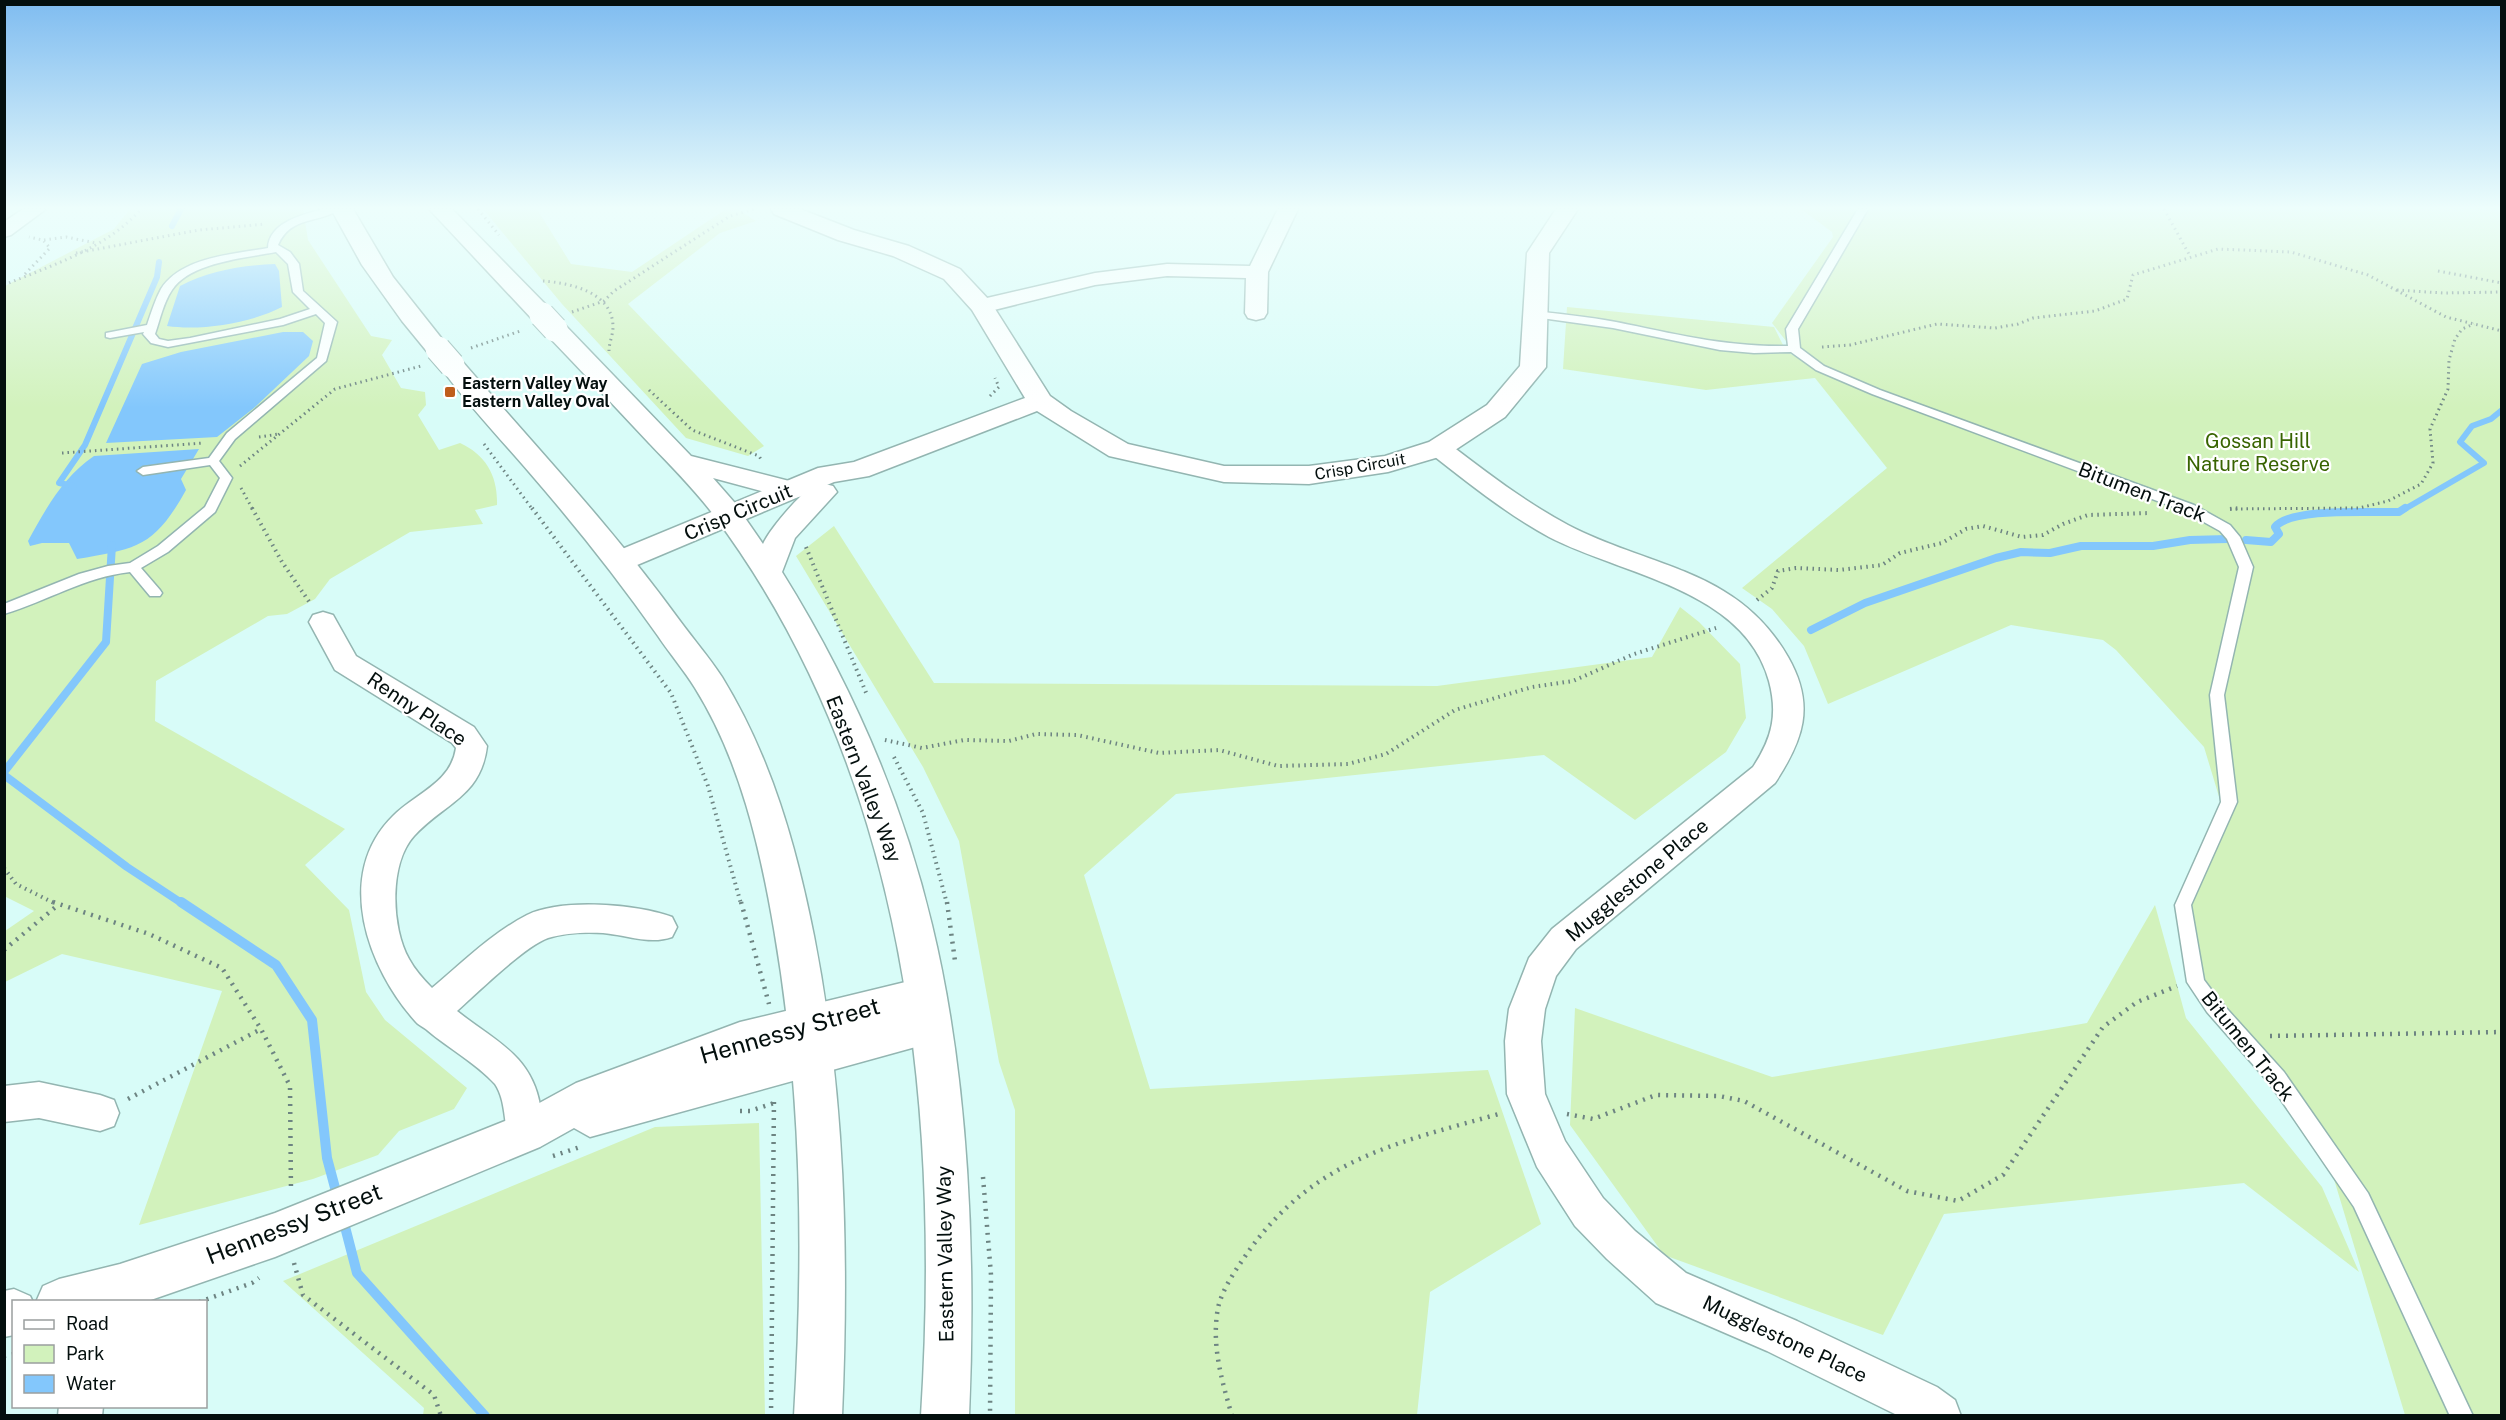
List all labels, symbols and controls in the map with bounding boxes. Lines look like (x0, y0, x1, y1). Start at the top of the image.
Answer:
place label: Eastern Valley Way Eastern Valley Oval (462, 374, 610, 411)
marker: Eastern Valley Way Eastern Valley Oval (443, 385, 457, 399)
park label: Gossan Hill Nature Reserve (2186, 429, 2330, 476)
street label: Crisp Circuit (1313, 449, 1407, 484)
street label: Bitumen Track (2075, 457, 2209, 527)
street label: Crisp Circuit (680, 478, 796, 546)
street label: Renny Place (363, 667, 471, 751)
street label: Eastern Valley Way (821, 692, 907, 866)
street label: Mugglestone Place (1561, 813, 1713, 947)
street label: Bitumen Track (2196, 986, 2300, 1106)
street label: Hennessy Street (696, 991, 883, 1069)
street label: Eastern Valley Way (931, 1165, 959, 1342)
street label: Hennessy Street (202, 1177, 385, 1269)
street label: Mugglestone Place (1699, 1290, 1871, 1388)
legend (12, 1300, 207, 1408)
text: Road (66, 1313, 109, 1334)
text: Park (66, 1343, 104, 1364)
text: Water (66, 1373, 116, 1394)

